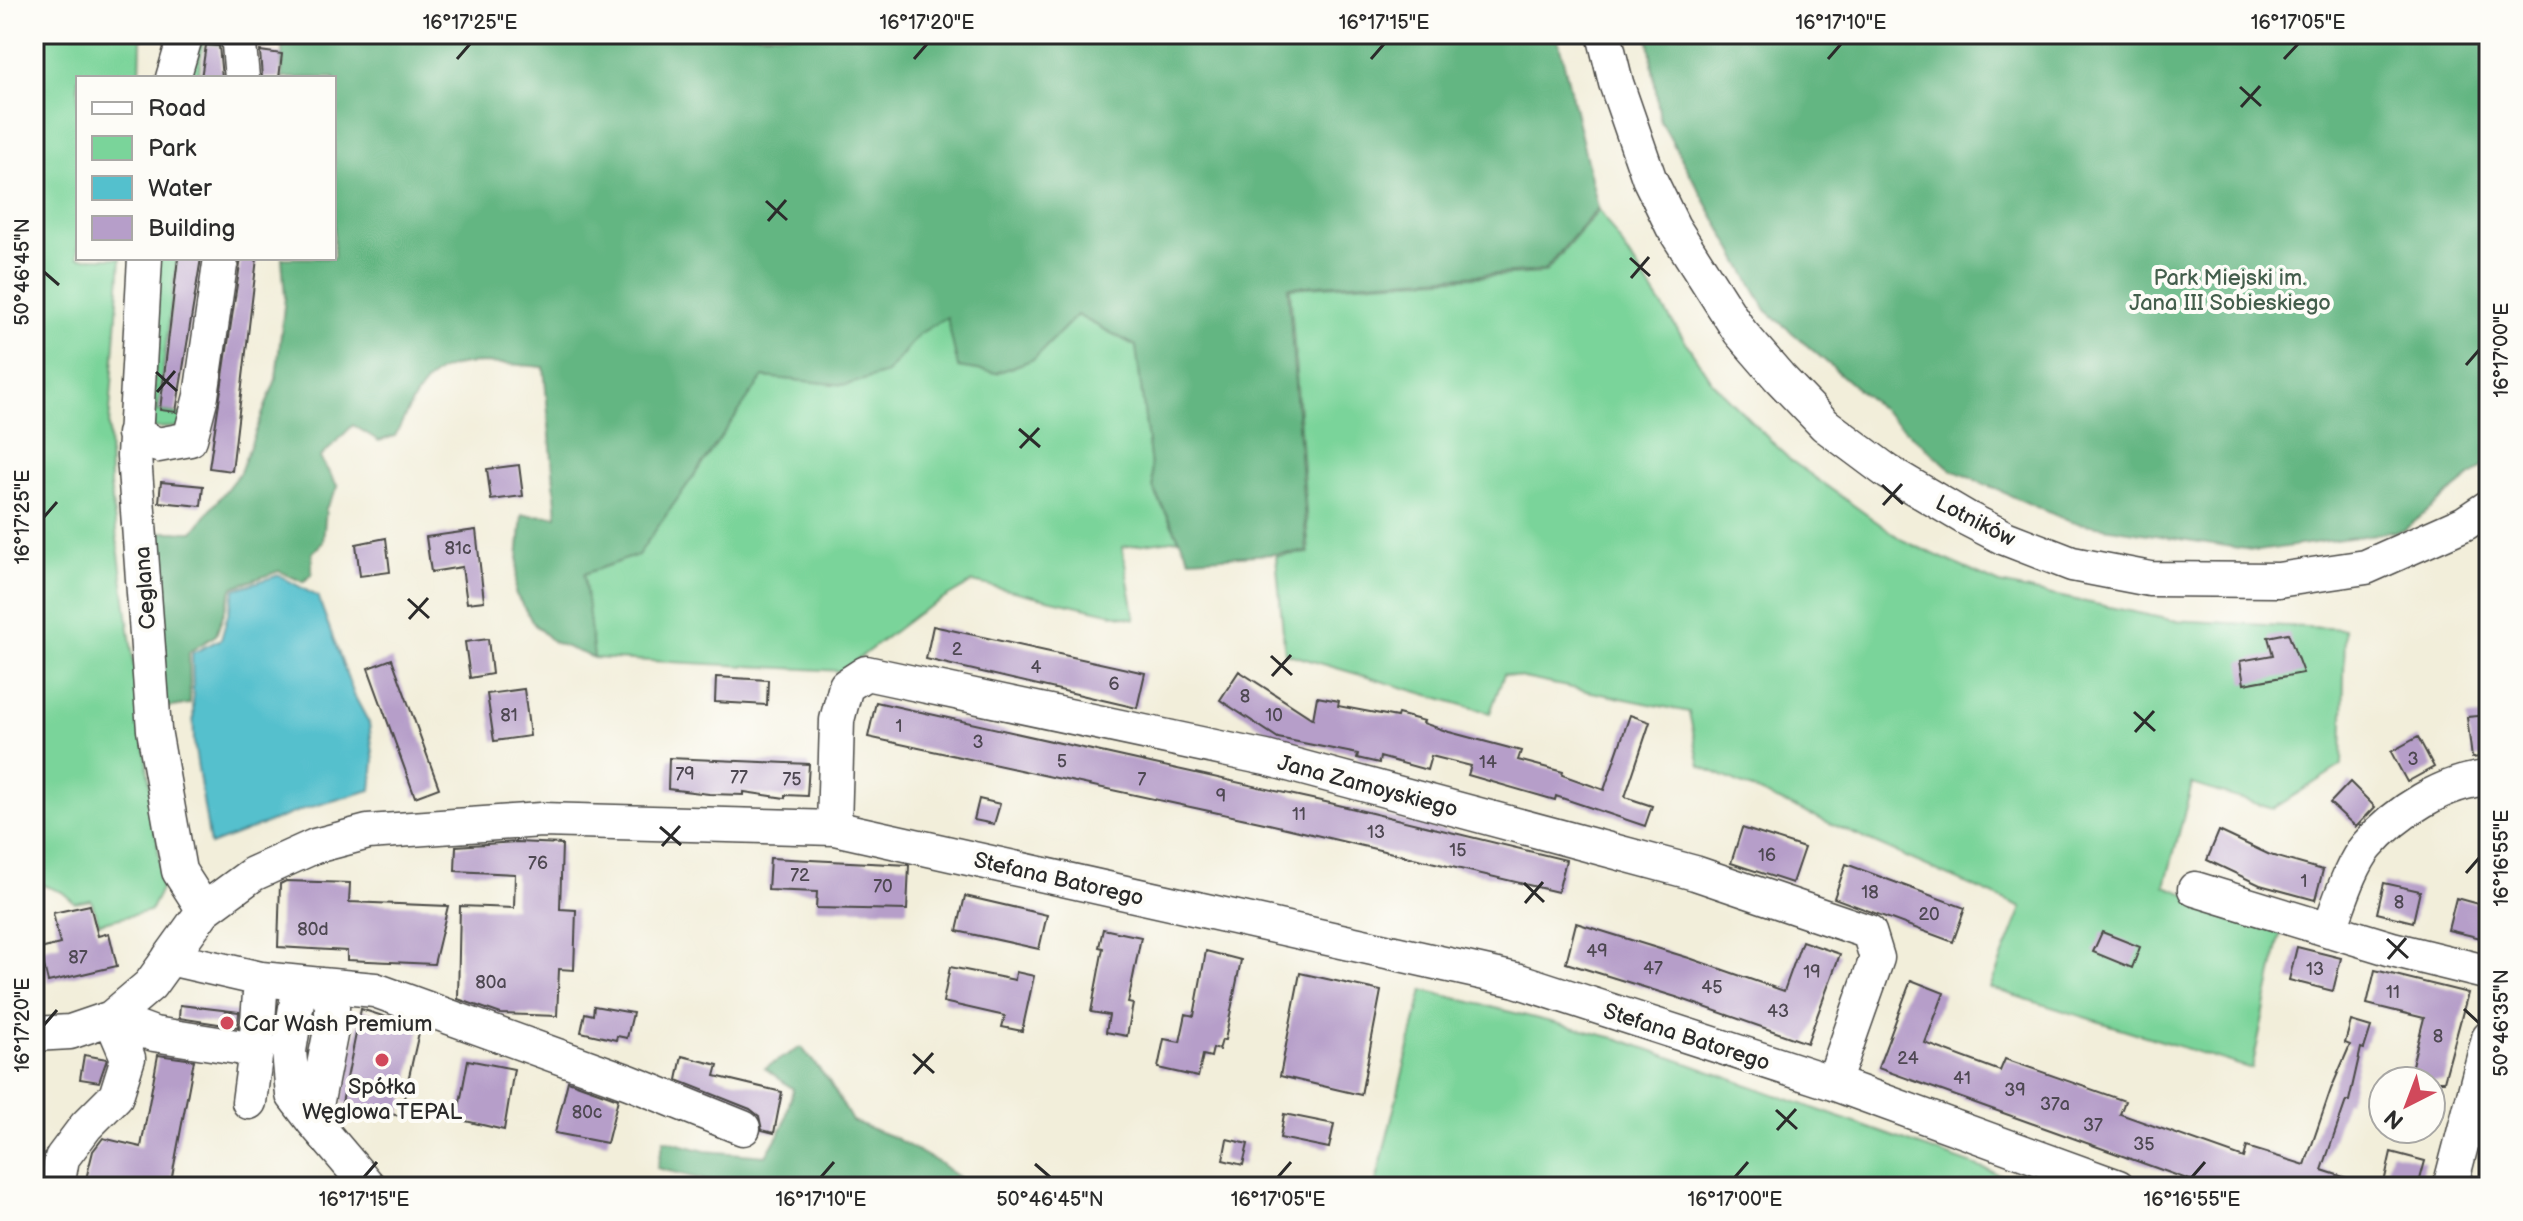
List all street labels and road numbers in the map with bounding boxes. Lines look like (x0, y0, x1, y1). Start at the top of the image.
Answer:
street label: Lotników (1931, 490, 2020, 553)
street label: Ceglana (129, 545, 162, 630)
street label: Jana Zamoyskiego (1275, 749, 1461, 823)
street label: Stefana Batorego (971, 847, 1146, 912)
street label: Stefana Batorego (1600, 998, 1773, 1077)

